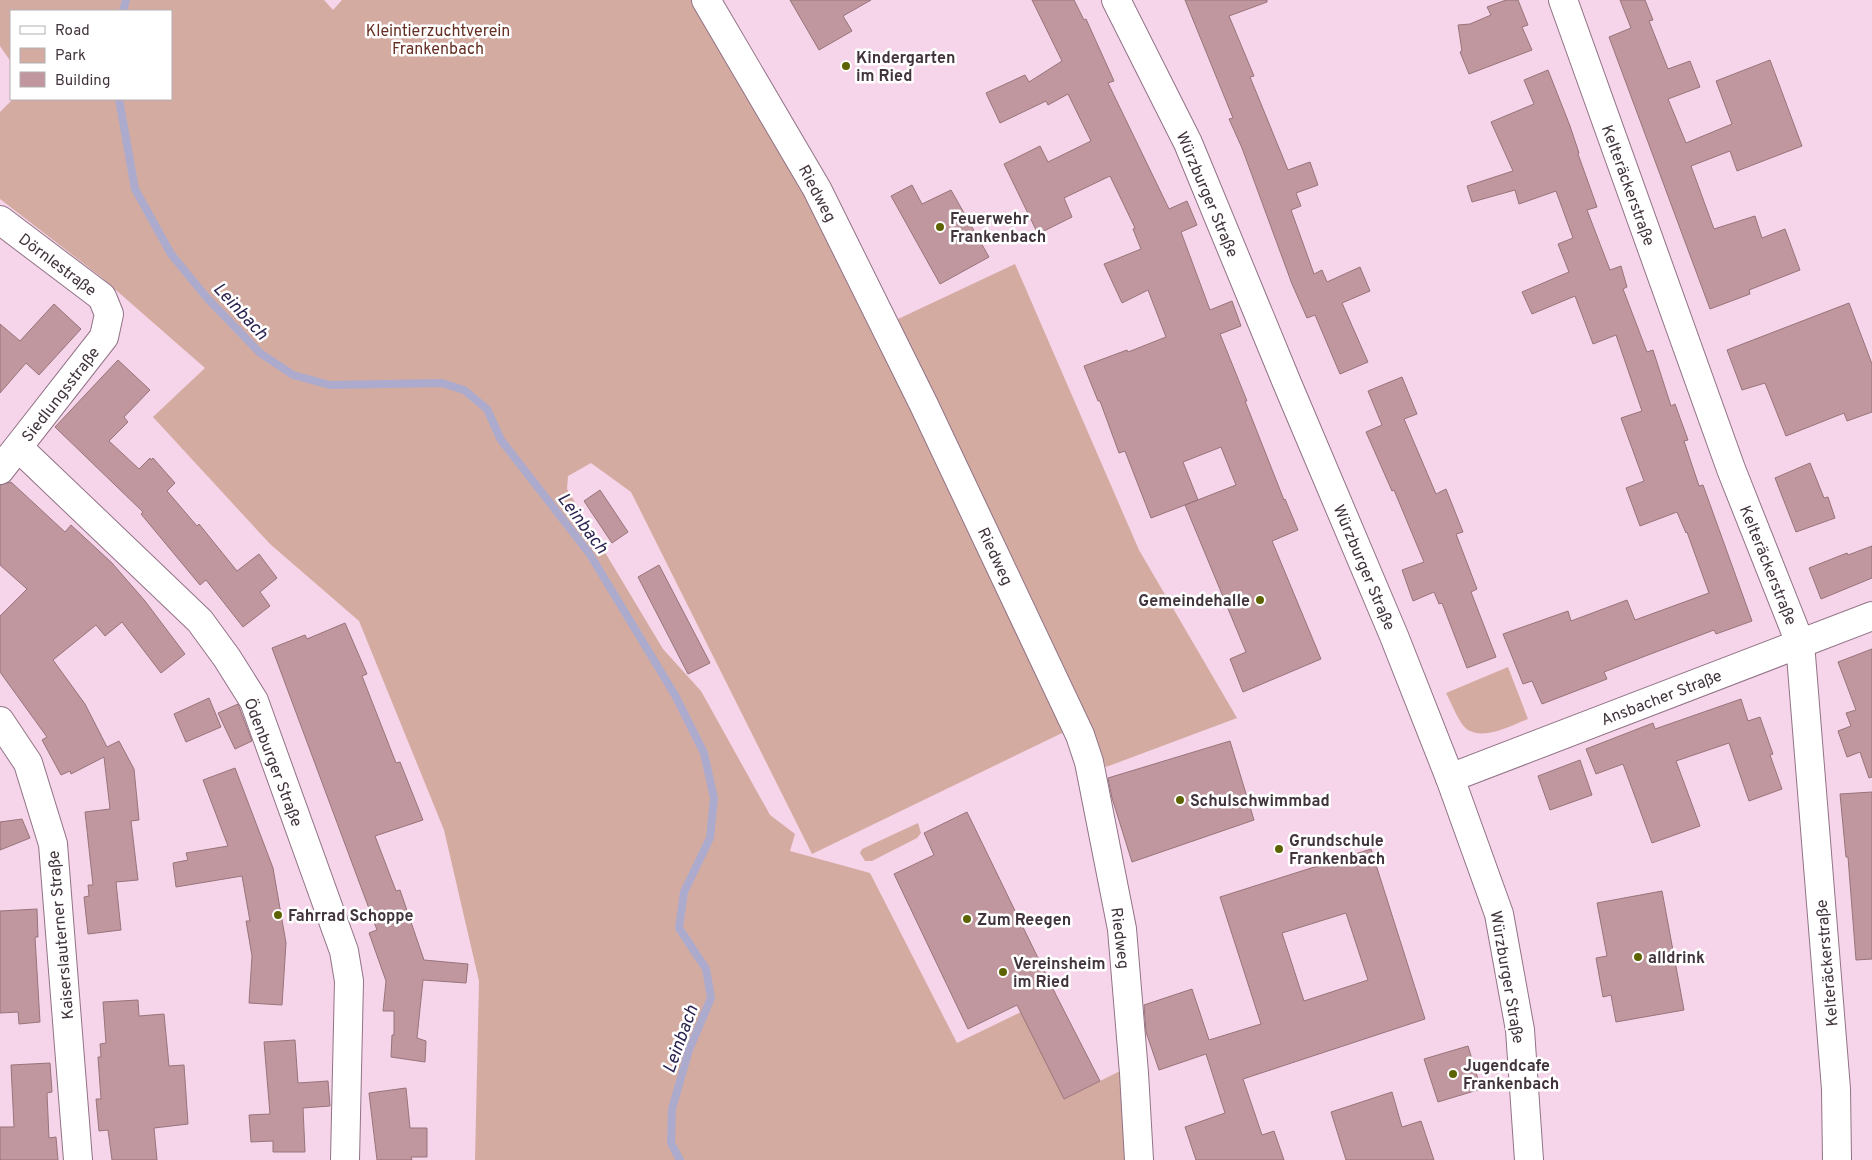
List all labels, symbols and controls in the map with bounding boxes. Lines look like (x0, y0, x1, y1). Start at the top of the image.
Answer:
legend (10, 10, 172, 100)
text: Road (55, 22, 90, 41)
park label: Kleintierzuchtverein Frankenbach (366, 22, 510, 60)
text: Park (55, 47, 86, 66)
place label: Kindergarten im Ried (856, 49, 956, 87)
marker: Kindergarten im Ried (840, 60, 852, 72)
text: Building (55, 72, 110, 91)
street label: Kelteräckerstraße (1596, 122, 1658, 249)
street label: Würzburger Straße (1171, 129, 1242, 261)
street label: Riedweg (793, 162, 840, 226)
place label: Feuerwehr Frankenbach (950, 210, 1046, 248)
marker: Feuerwehr Frankenbach (934, 221, 946, 233)
street label: Dörnlestraße (14, 230, 100, 301)
water label: Leinbach (207, 278, 273, 346)
street label: Siedlungsstraße (18, 344, 105, 447)
water label: Leinbach (551, 489, 612, 559)
street label: Würzburger Straße (1328, 502, 1399, 634)
street label: Kelteräckerstraße (1734, 503, 1800, 629)
street label: Riedweg (972, 525, 1016, 589)
place label: Gemeindehalle (1138, 592, 1250, 612)
marker: Gemeindehalle (1254, 594, 1266, 606)
street label: Ansbacher Straße (1598, 667, 1725, 731)
street label: Ödenburger Straße (238, 695, 308, 830)
place label: Schulschwimmbad (1190, 792, 1330, 812)
marker: Schulschwimmbad (1174, 794, 1186, 806)
place label: Grundschule Frankenbach (1289, 832, 1385, 870)
marker: Grundschule Frankenbach (1273, 843, 1285, 855)
street label: Kaiserslauterner Straße (45, 850, 79, 1020)
street label: Kelteräckerstraße (1812, 899, 1844, 1027)
street label: Riedweg (1105, 906, 1133, 970)
place label: Fahrrad Schoppe (288, 907, 414, 927)
marker: Fahrrad Schoppe (272, 909, 284, 921)
street label: Würzburger Straße (1484, 909, 1528, 1045)
place label: Zum Reegen (977, 911, 1071, 931)
marker: Zum Reegen (961, 913, 973, 925)
place label: alldrink (1648, 949, 1705, 969)
marker: alldrink (1632, 951, 1644, 963)
place label: Vereinsheim im Ried (1013, 955, 1105, 993)
marker: Vereinsheim im Ried (997, 966, 1009, 978)
water label: Leinbach (658, 1002, 704, 1077)
place label: Jugendcafe Frankenbach (1463, 1057, 1559, 1095)
marker: Jugendcafe Frankenbach (1447, 1068, 1459, 1080)

